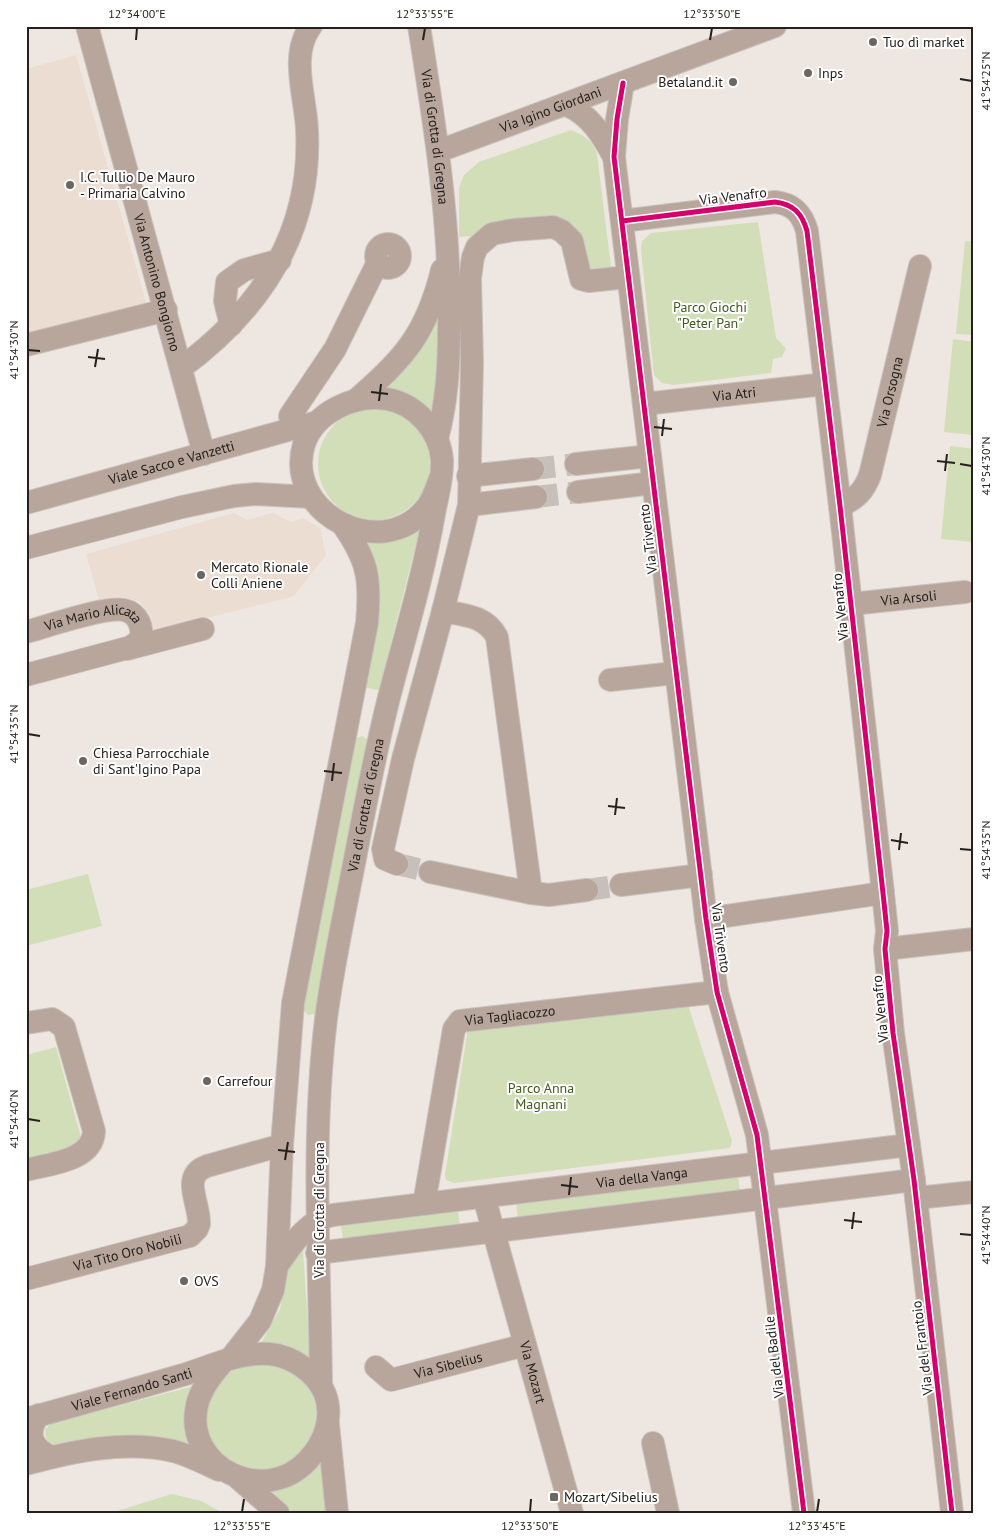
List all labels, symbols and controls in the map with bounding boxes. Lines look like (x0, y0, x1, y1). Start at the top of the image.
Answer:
text: 12°34'00"E (108, 6, 166, 21)
text: 12°33'55"E (396, 6, 454, 21)
text: 12°33'50"E (683, 6, 741, 21)
place label: Tuo dì market (883, 33, 965, 51)
marker: Tuo dì market (867, 36, 879, 48)
text: 41°54'25"N (978, 51, 993, 111)
place label: Inps (818, 64, 843, 82)
street label: Via di Grotta di Gregna (417, 67, 453, 205)
marker: Inps (802, 67, 814, 79)
place label: Betaland.it (658, 73, 723, 91)
marker: Betaland.it (727, 76, 739, 88)
street label: Via Igino Giordani (496, 82, 604, 137)
place label: I.C. Tullio De Mauro - Primaria Calvino (80, 168, 195, 202)
marker: I.C. Tullio De Mauro - Primaria Calvino (64, 179, 76, 191)
street label: Via Venafro (697, 183, 768, 209)
street label: Via Antonino Bongiorno (129, 211, 185, 354)
park label: Parco Giochi "Peter Pan" (673, 298, 747, 332)
text: 41°54'30"N (6, 320, 21, 380)
street label: Via Orsogna (872, 355, 907, 430)
street label: Via Atri (711, 383, 757, 405)
street label: Viale Sacco e Vanzetti (105, 436, 237, 489)
text: 41°54'30"N (978, 436, 993, 496)
street label: Via Trivento (635, 503, 661, 576)
place label: Mercato Rionale Colli Aniene (211, 558, 308, 592)
marker: Mercato Rionale Colli Aniene (195, 569, 207, 581)
street label: Via Venafro (828, 572, 853, 643)
street label: Via Arsoli (879, 586, 938, 610)
text: Via Mario Alicata (41, 600, 146, 635)
street label: Via Mario Alicata (38, 620, 140, 638)
text: 41°54'35"N (6, 704, 21, 764)
street label: Via di Grotta di Gregna (343, 736, 388, 874)
place label: Chiesa Parrocchiale di Sant'Igino Papa (93, 744, 209, 778)
marker: Chiesa Parrocchiale di Sant'Igino Papa (77, 755, 89, 767)
text: 41°54'35"N (978, 820, 993, 880)
street label: Via Trivento (707, 901, 735, 974)
street label: Via Venafro (868, 974, 893, 1045)
street label: Via Tagliacozzo (463, 1001, 556, 1029)
place label: Carrefour (217, 1072, 273, 1090)
marker: Carrefour (201, 1075, 213, 1087)
park label: Parco Anna Magnani (508, 1079, 574, 1113)
text: 41°54'40"N (6, 1089, 21, 1149)
street label: Via di Grotta di Gregna (310, 1142, 328, 1279)
street label: Via della Vanga (594, 1163, 689, 1192)
text: 41°54'40"N (978, 1205, 993, 1265)
street label: Via Tito Oro Nobili (71, 1230, 184, 1275)
place label: OVS (194, 1272, 219, 1290)
marker: OVS (178, 1275, 190, 1287)
street label: Via del Frantoio (907, 1300, 937, 1397)
street label: Via del Badile (760, 1315, 788, 1400)
street label: Via Mozart (515, 1338, 550, 1406)
street label: Via Sibelius (411, 1348, 484, 1383)
street label: Viale Fernando Santi (69, 1364, 194, 1415)
place label: Mozart/Sibelius (564, 1488, 658, 1506)
marker: Mozart/Sibelius (548, 1491, 560, 1503)
text: 12°33'55"E (213, 1518, 271, 1533)
text: 12°33'50"E (501, 1518, 559, 1533)
text: 12°33'45"E (788, 1518, 846, 1533)

